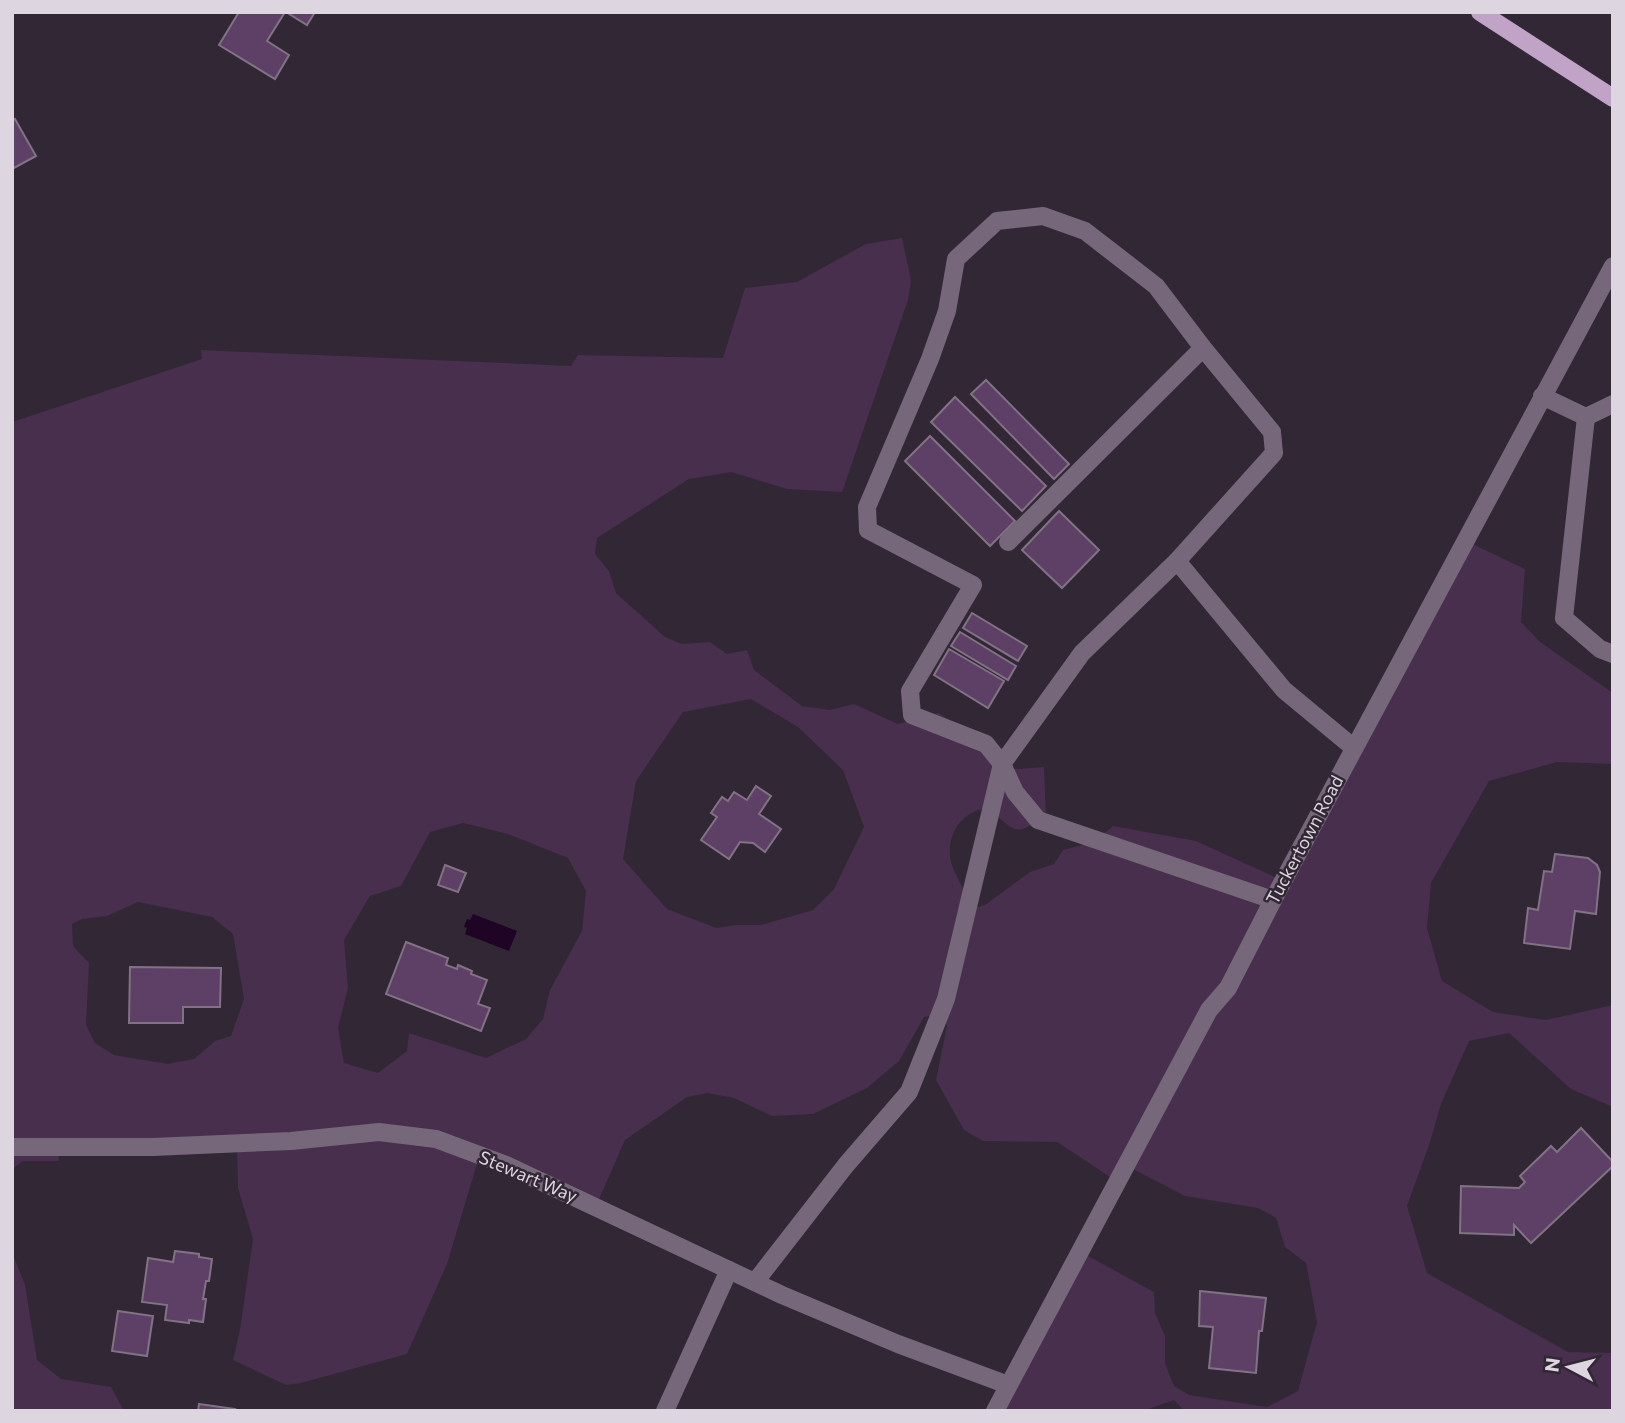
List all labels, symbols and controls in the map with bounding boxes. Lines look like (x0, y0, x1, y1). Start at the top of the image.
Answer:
street label: Tuckertown Road (1261, 771, 1347, 908)
street label: Stewart Way (476, 1146, 581, 1207)
north arrow (1534, 1332, 1604, 1402)
text: N (1539, 1356, 1564, 1373)

